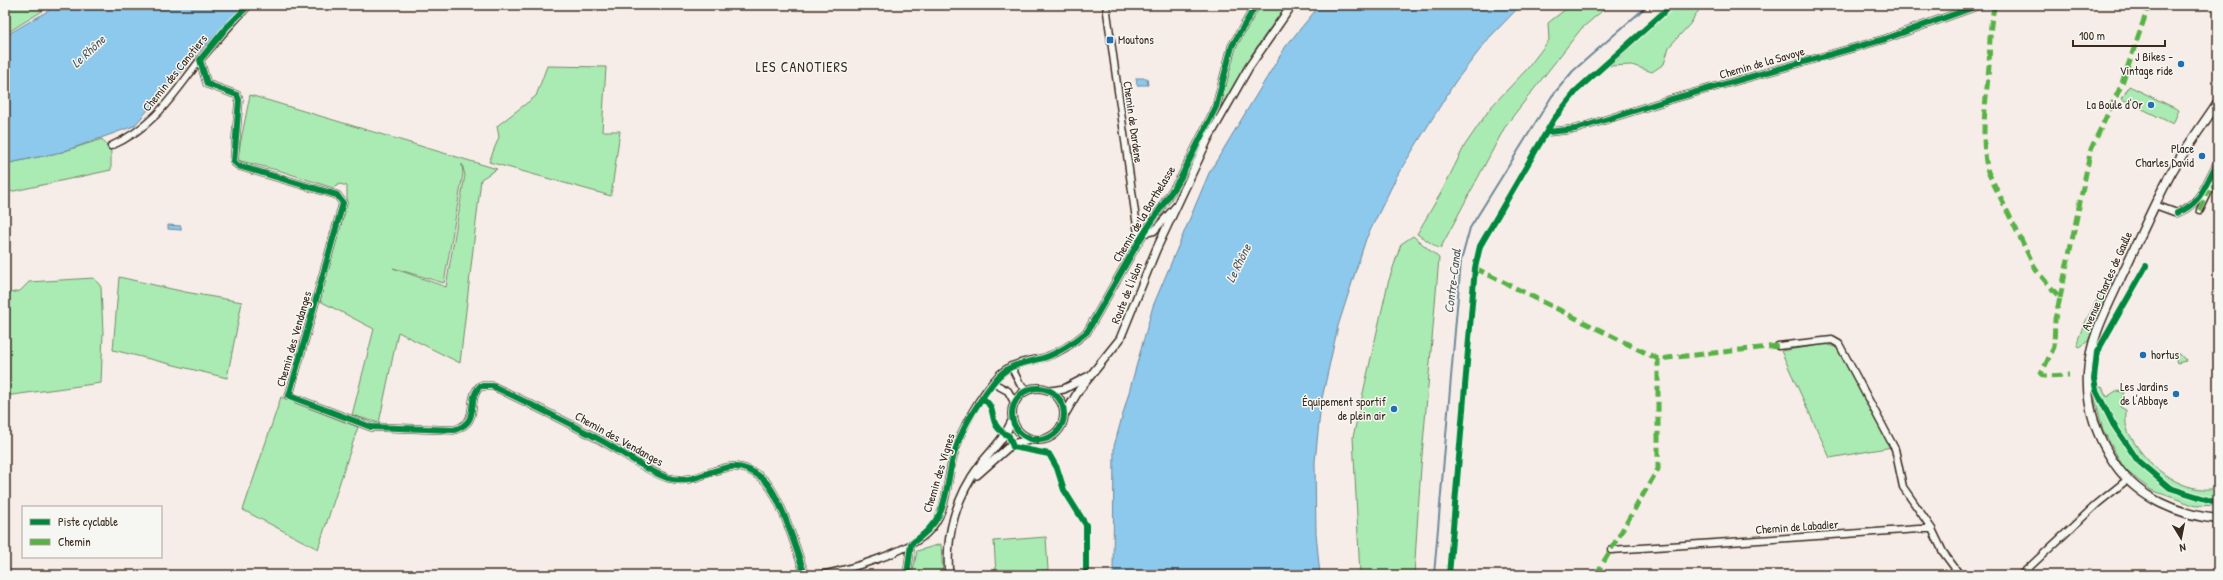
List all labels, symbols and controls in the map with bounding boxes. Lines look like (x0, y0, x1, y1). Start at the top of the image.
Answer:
scale bar (2073, 22, 2165, 48)
text: 100 m (2079, 27, 2105, 44)
water label: Le Rhône (67, 30, 110, 71)
street label: Chemin des Canotiers (138, 30, 211, 115)
place label: Moutons (1118, 31, 1154, 48)
marker: Moutons (1105, 35, 1115, 45)
street label: Chemin de la Savoye (1717, 42, 1807, 83)
place label: J Bikes - Vintage ride (2120, 48, 2173, 79)
district label: LES CANOTIERS (756, 57, 848, 76)
marker: J Bikes - Vintage ride (2176, 59, 2186, 69)
street label: Chemin de Dardene (1119, 80, 1148, 164)
place label: La Boule d'Or (2087, 96, 2143, 113)
marker: La Boule d'Or (2146, 100, 2156, 110)
place label: Place Charles David (2135, 140, 2194, 171)
marker: Place Charles David (2197, 151, 2207, 161)
street label: Chemin de la Barthelasse (1108, 162, 1179, 265)
street label: Avenue Charles de Gaulle (2077, 228, 2136, 333)
water label: Le Rhône (1221, 240, 1255, 285)
water label: Contre-Canal (1439, 247, 1465, 314)
street label: Route de l'Islon (1106, 259, 1147, 326)
street label: Chemin des Vendanges (272, 289, 315, 389)
place label: hortus (2151, 346, 2179, 363)
marker: hortus (2138, 350, 2148, 360)
place label: Les Jardins de l'Abbaye (2120, 378, 2168, 409)
marker: Les Jardins de l'Abbaye (2171, 389, 2181, 399)
place label: Équipement sportif de plein air (1302, 393, 1387, 424)
marker: Équipement sportif de plein air (1389, 404, 1399, 414)
street label: Chemin des Vendanges (572, 407, 667, 470)
street label: Chemin des Vignes (918, 431, 959, 514)
legend (22, 506, 162, 558)
text: Piste cyclable (58, 513, 118, 530)
street label: Chemin de Labadier (1755, 515, 1839, 538)
north arrow (2161, 518, 2201, 558)
text: Chemin (58, 533, 91, 550)
text: N (2178, 540, 2187, 555)

